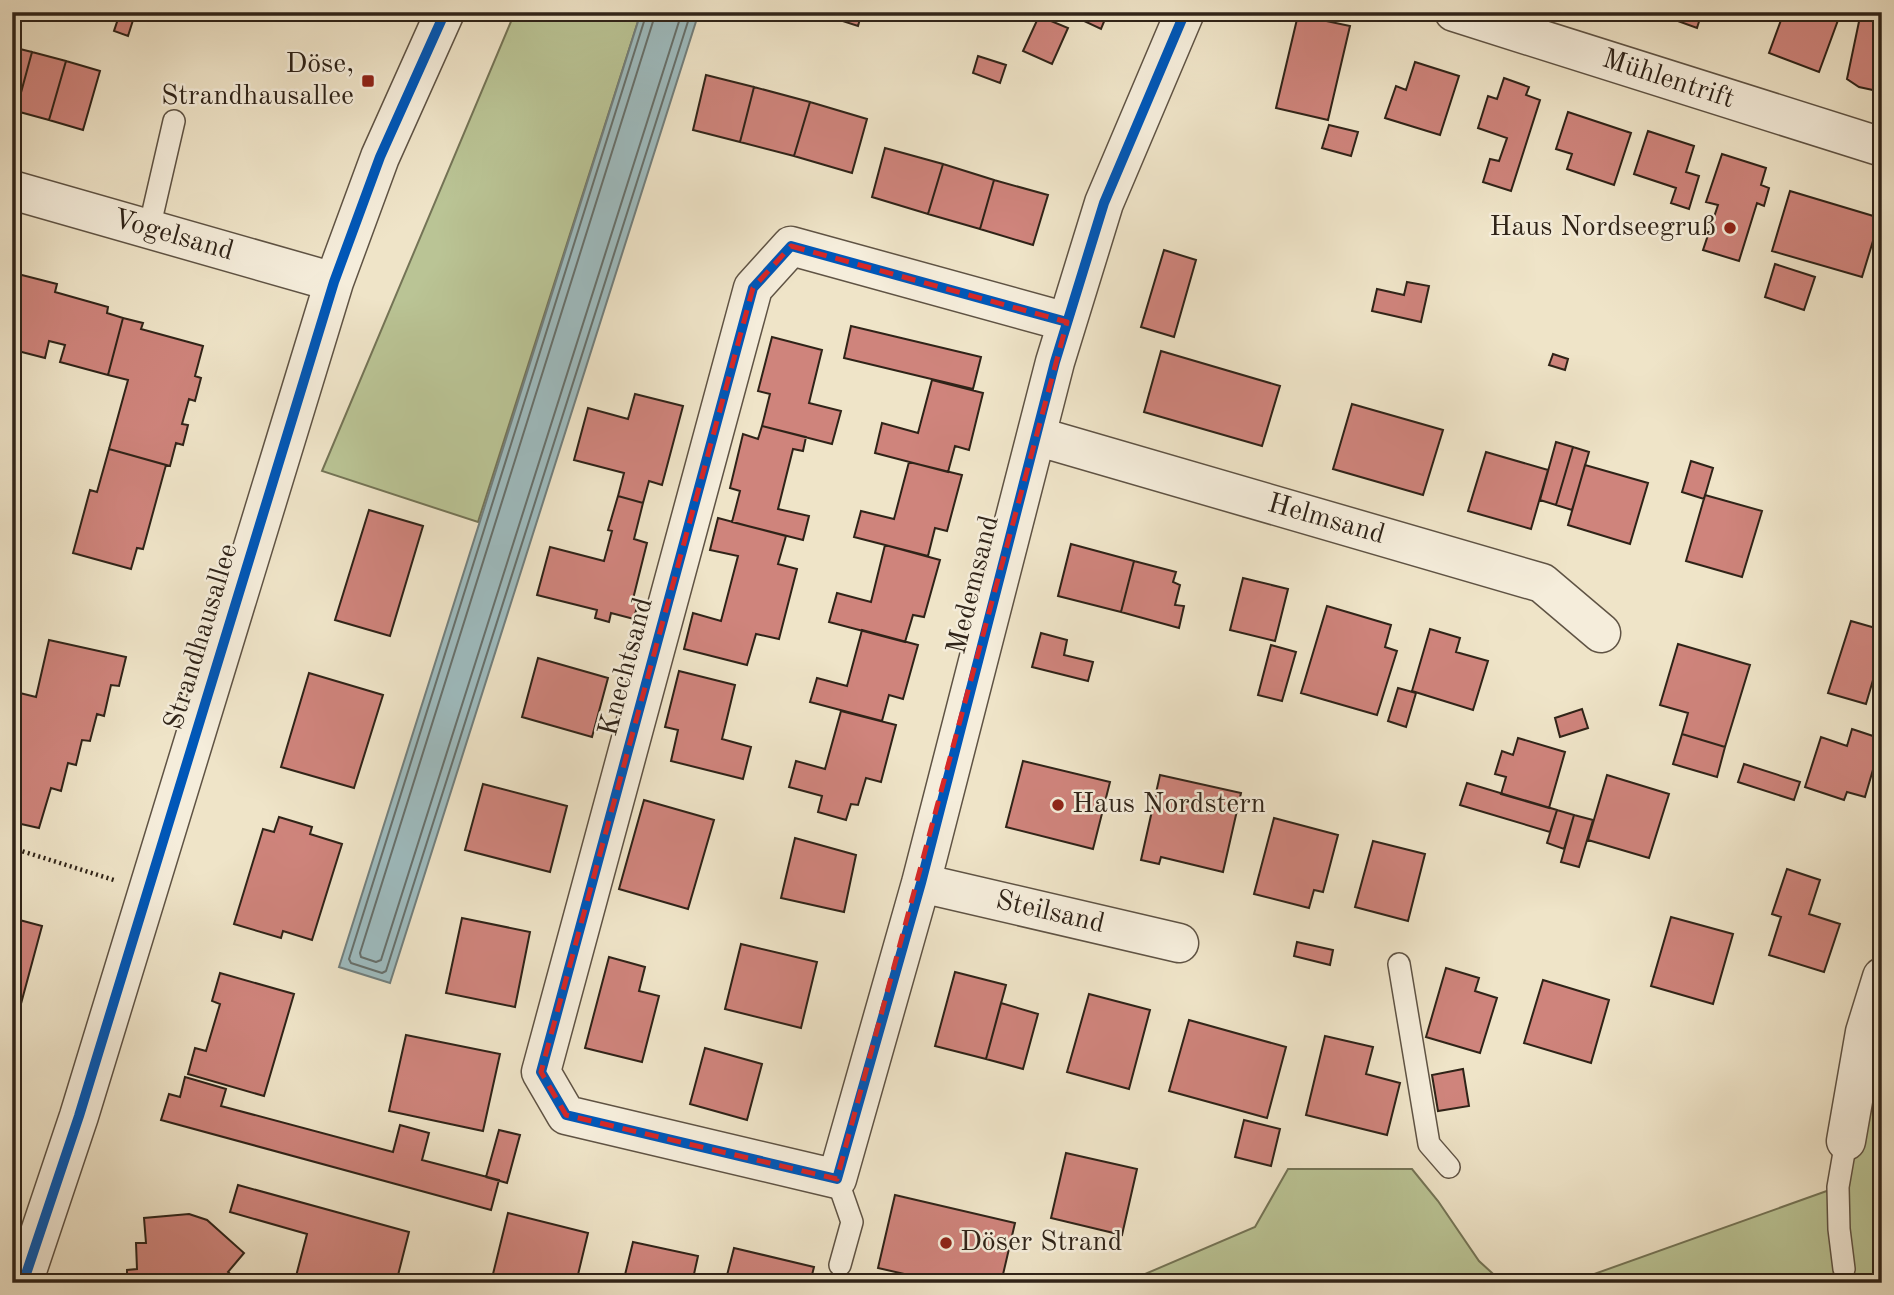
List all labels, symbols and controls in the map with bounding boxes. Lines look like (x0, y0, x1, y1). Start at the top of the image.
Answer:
street label: Mühlentrift (1598, 46, 1738, 114)
place label: Döse, Strandhausallee (161, 51, 354, 111)
marker: Döse, Strandhausallee (360, 73, 376, 89)
street label: Vogelsand (109, 205, 237, 267)
place label: Haus Nordseegruß (1489, 214, 1716, 242)
marker: Haus Nordseegruß (1722, 220, 1738, 236)
street label: Helmsand (1264, 490, 1388, 550)
street label: Medemsand (943, 513, 1005, 657)
street label: Strandhausallee (160, 541, 244, 733)
street label: Knechtsand (595, 595, 659, 739)
place label: Haus Nordstern (1072, 791, 1266, 819)
marker: Haus Nordstern (1050, 797, 1066, 813)
street label: Steilsand (993, 887, 1107, 939)
place label: Döser Strand (960, 1229, 1122, 1257)
marker: Döser Strand (938, 1235, 954, 1251)

